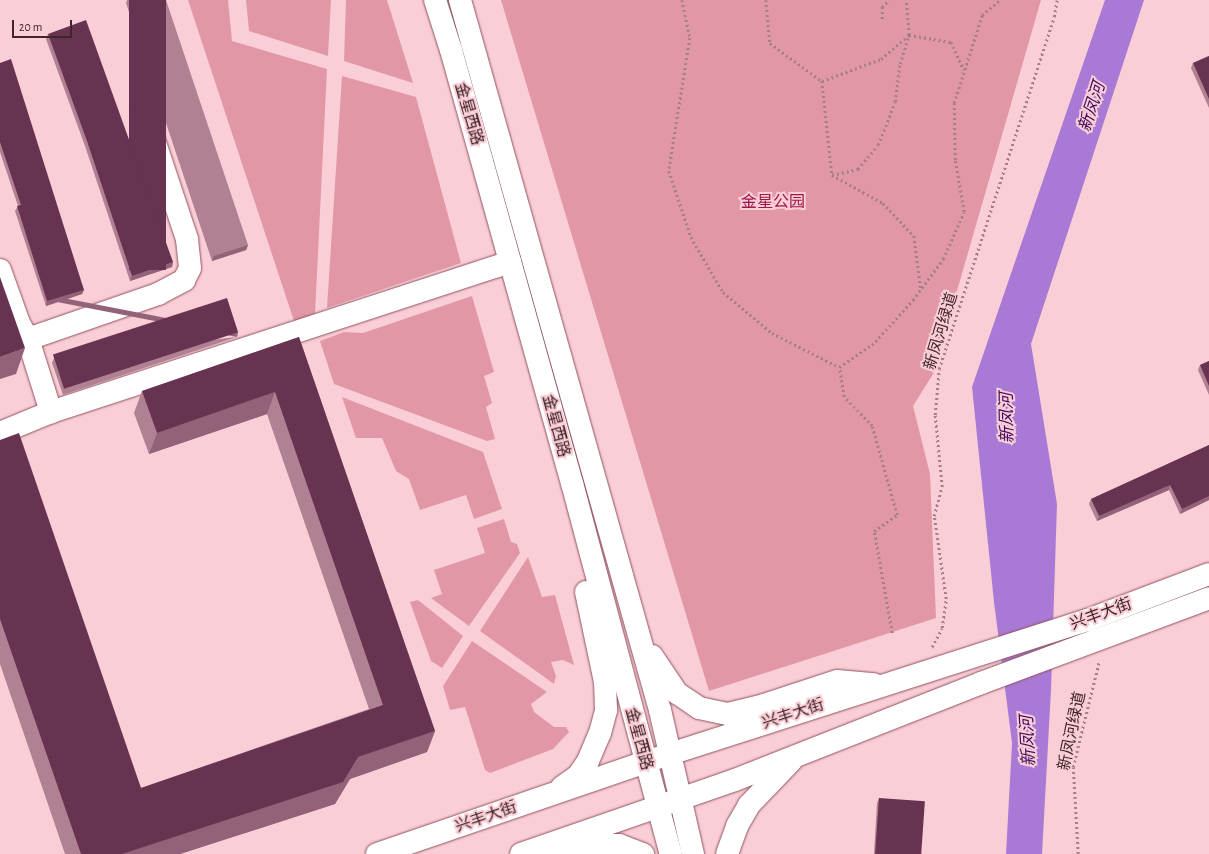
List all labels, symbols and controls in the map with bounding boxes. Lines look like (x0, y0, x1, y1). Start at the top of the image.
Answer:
scale bar (14, 12, 74, 38)
text: 20 m (19, 21, 42, 33)
water label: 新凤河 (1074, 80, 1110, 134)
street label: 金星西路 (451, 81, 487, 147)
park label: 金星公园 (741, 192, 805, 212)
street label: 新凤河绿道 (920, 290, 962, 372)
water label: 新凤河 (996, 392, 1018, 444)
street label: 金星西路 (538, 393, 574, 459)
street label: 兴丰大街 (1068, 594, 1134, 634)
street label: 新凤河绿道 (1054, 690, 1090, 772)
street label: 兴丰大街 (760, 695, 826, 733)
street label: 金星西路 (621, 706, 657, 772)
water label: 新凤河 (1016, 715, 1040, 767)
street label: 兴丰大街 (453, 798, 519, 836)

